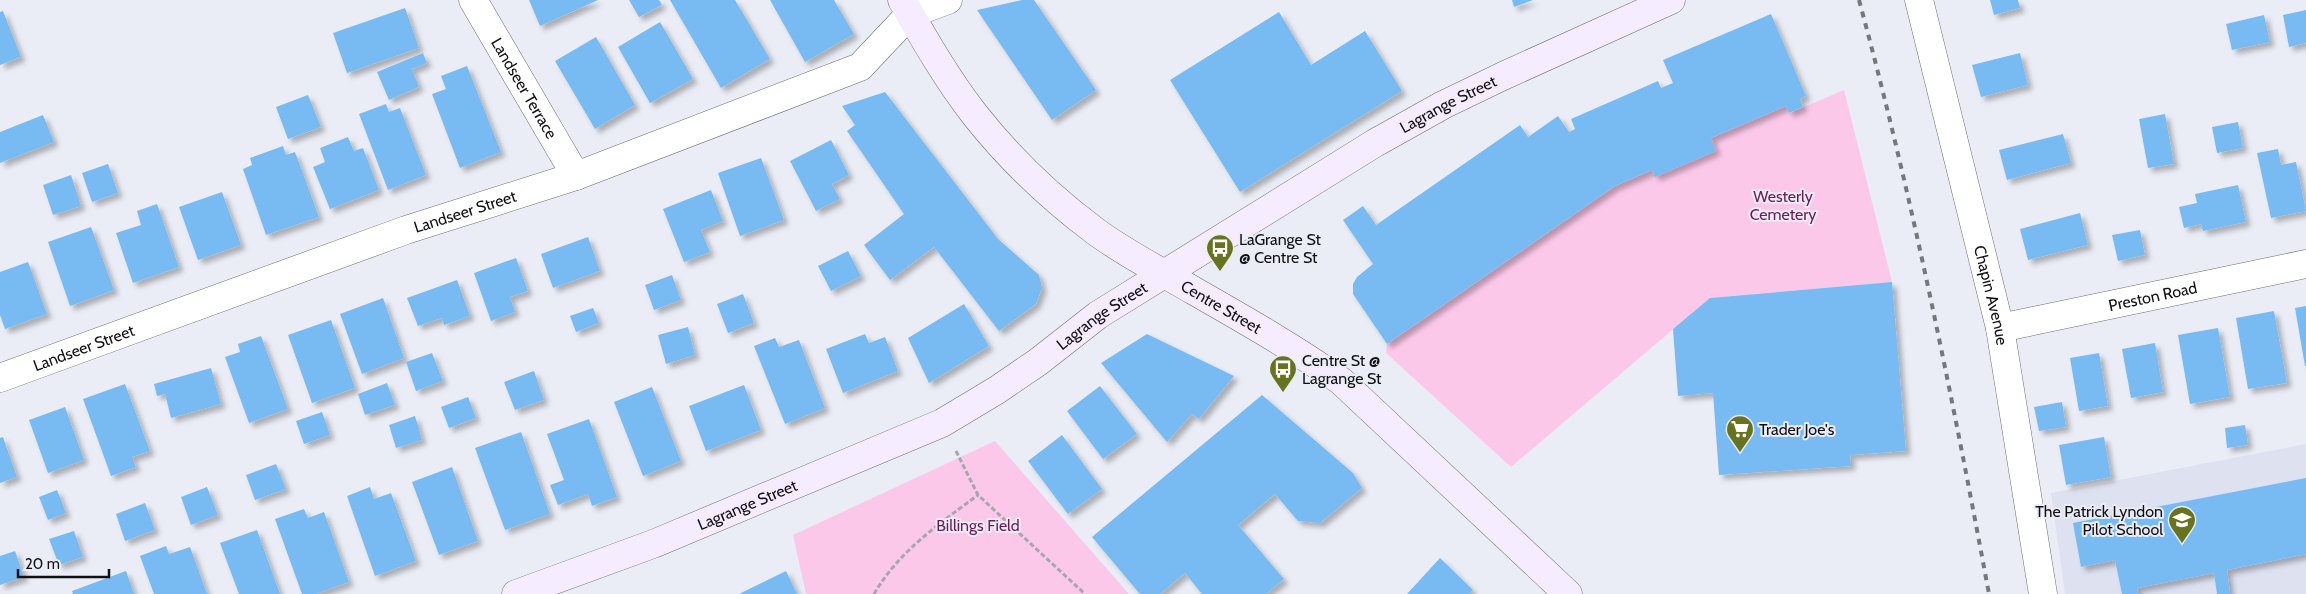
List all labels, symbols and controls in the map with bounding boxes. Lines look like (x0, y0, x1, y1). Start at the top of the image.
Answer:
street label: Landseer Terrace (488, 34, 561, 142)
street label: Lagrange Street (1396, 71, 1500, 137)
street label: Landseer Street (411, 186, 519, 236)
park label: Westerly Cemetery (1750, 187, 1816, 224)
place label: LaGrange St @ Centre St (1239, 230, 1321, 267)
bus stop icon: LaGrange St @ Centre St (1205, 233, 1235, 272)
street label: Chapin Avenue (1970, 243, 2012, 346)
street label: Centre Street (1178, 276, 1266, 338)
street label: Lagrange Street (1053, 277, 1151, 353)
street label: Preston Road (2107, 278, 2199, 315)
street label: Landseer Street (30, 320, 137, 375)
place label: Centre St @ Lagrange St (1302, 351, 1382, 388)
bus stop icon: Centre St @ Lagrange St (1268, 354, 1298, 393)
supermarket icon: Trader Joe's (1725, 414, 1755, 453)
place label: Trader Joe's (1759, 420, 1835, 439)
street label: Lagrange Street (695, 475, 800, 534)
place label: The Patrick Lyndon Pilot School (2035, 502, 2163, 539)
school or university icon: The Patrick Lyndon Pilot School (2167, 505, 2197, 544)
park label: Billings Field (936, 516, 1020, 535)
scale bar (18, 546, 109, 578)
text: 20 m (25, 555, 60, 573)

